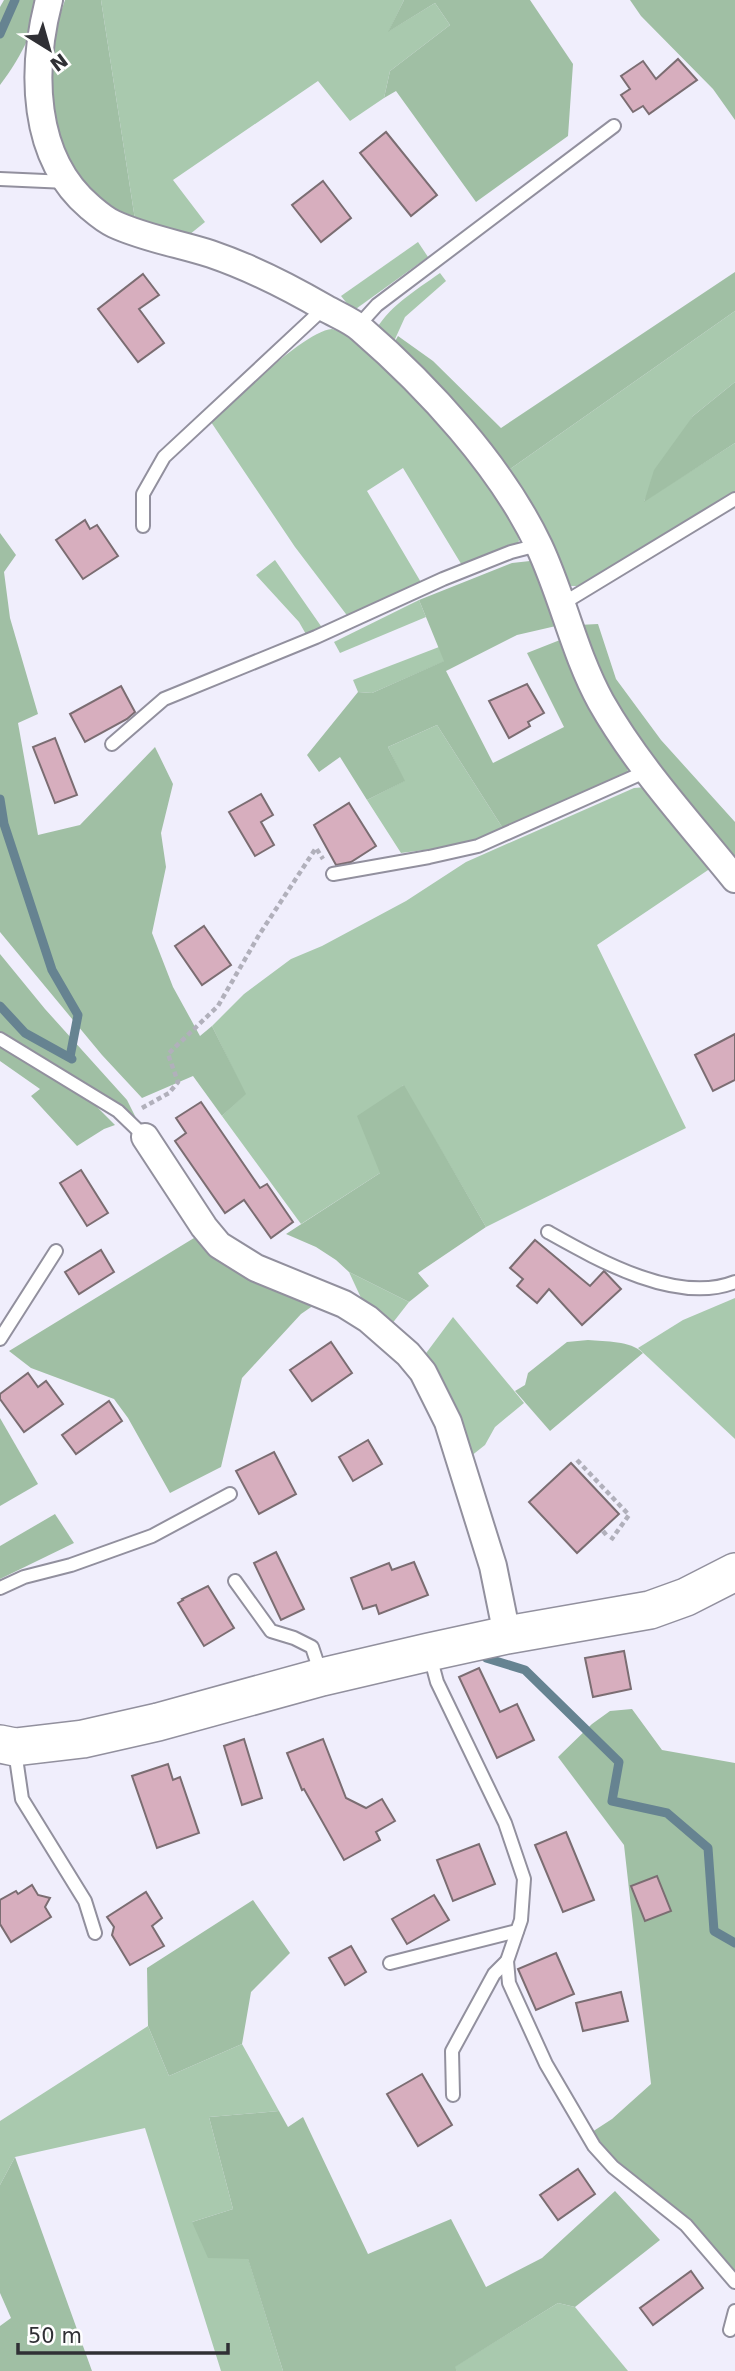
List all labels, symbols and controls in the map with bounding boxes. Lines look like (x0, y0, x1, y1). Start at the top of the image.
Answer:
north arrow (14, 14, 84, 84)
text: N (46, 49, 72, 76)
scale bar (18, 2312, 228, 2356)
text: 50 m (28, 2324, 82, 2348)

